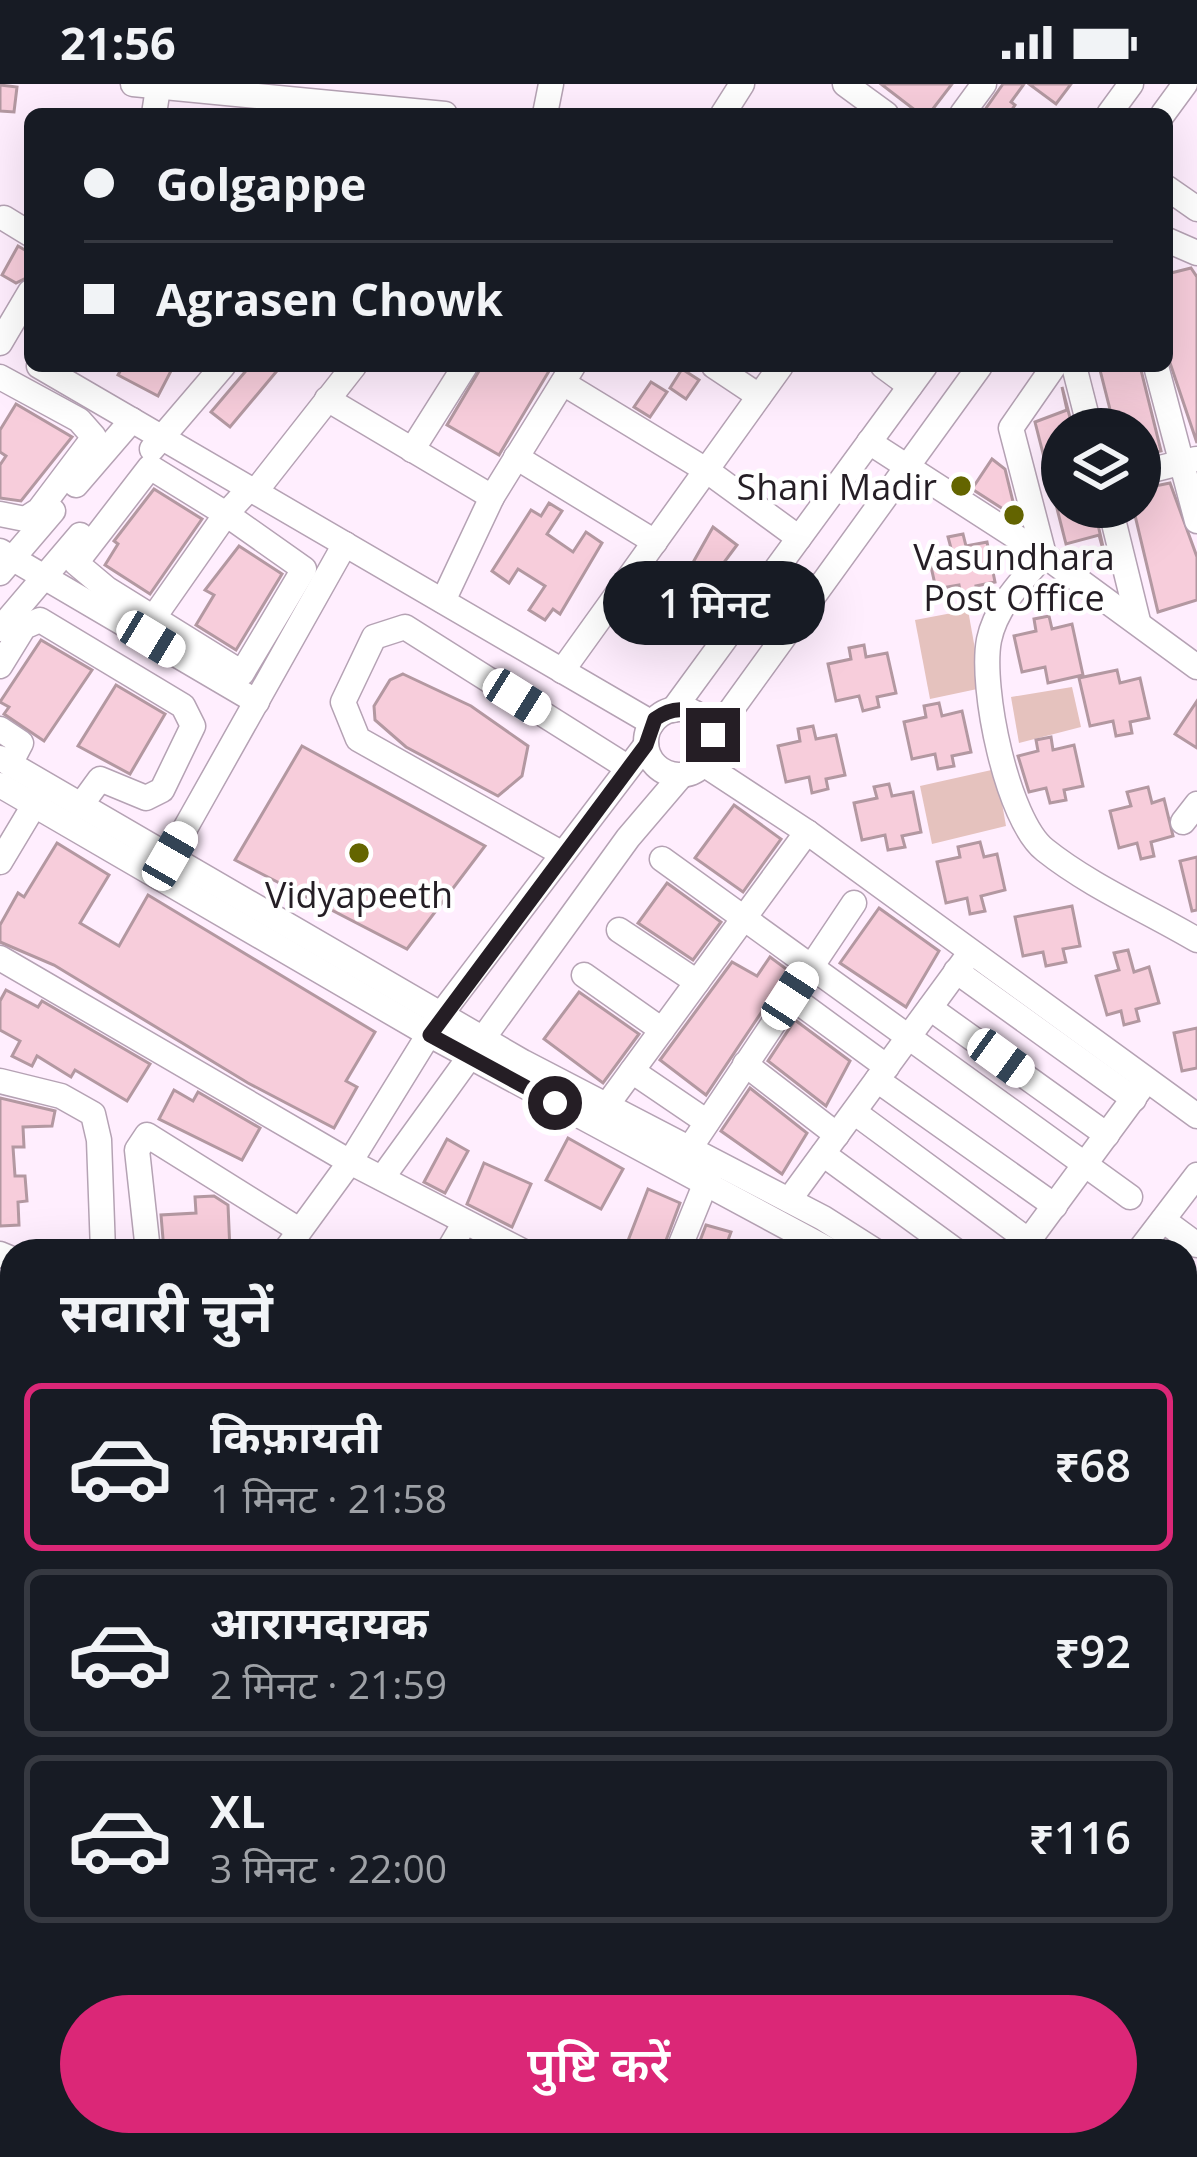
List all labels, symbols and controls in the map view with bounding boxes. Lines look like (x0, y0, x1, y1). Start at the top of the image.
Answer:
text: 21:56 (60, 12, 176, 73)
text: Golgappe (156, 153, 366, 214)
text: Agrasen Chowk (156, 268, 503, 329)
map controls (1041, 408, 1161, 528)
button: layers (1041, 408, 1161, 528)
place label: Shani Madir (736, 462, 937, 511)
marker: Shani Madir (948, 473, 974, 499)
marker: Vasundhara Post Office (1001, 502, 1027, 528)
place label: Vasundhara Post Office (913, 532, 1115, 622)
callout: 1 मिनट (602, 561, 824, 645)
text: 1 मिनट (658, 576, 770, 629)
car (111, 605, 191, 673)
car (477, 663, 557, 731)
route end (686, 708, 740, 762)
car (136, 816, 204, 896)
marker: Vidyapeeth (346, 840, 372, 866)
place label: Vidyapeeth (265, 870, 453, 919)
car (755, 956, 825, 1036)
car (961, 1022, 1041, 1094)
route start (528, 1076, 582, 1130)
text: सवारी चुनें (60, 1274, 273, 1348)
text: किफ़ायती (210, 1405, 381, 1466)
icon: car (66, 1413, 174, 1521)
text: ₹68 (1054, 1434, 1131, 1495)
text: 1 मिनट · 21:58 (210, 1471, 447, 1524)
text: आरामदायक (210, 1591, 428, 1652)
icon: car (66, 1599, 174, 1707)
text: ₹92 (1054, 1620, 1131, 1681)
text: 2 मिनट · 21:59 (210, 1657, 447, 1710)
text: XL (210, 1780, 265, 1841)
icon: car (66, 1785, 174, 1893)
text: ₹116 (1028, 1806, 1131, 1867)
text: 3 मिनट · 22:00 (210, 1841, 447, 1894)
button: पुष्टि करें (60, 1995, 1137, 2133)

